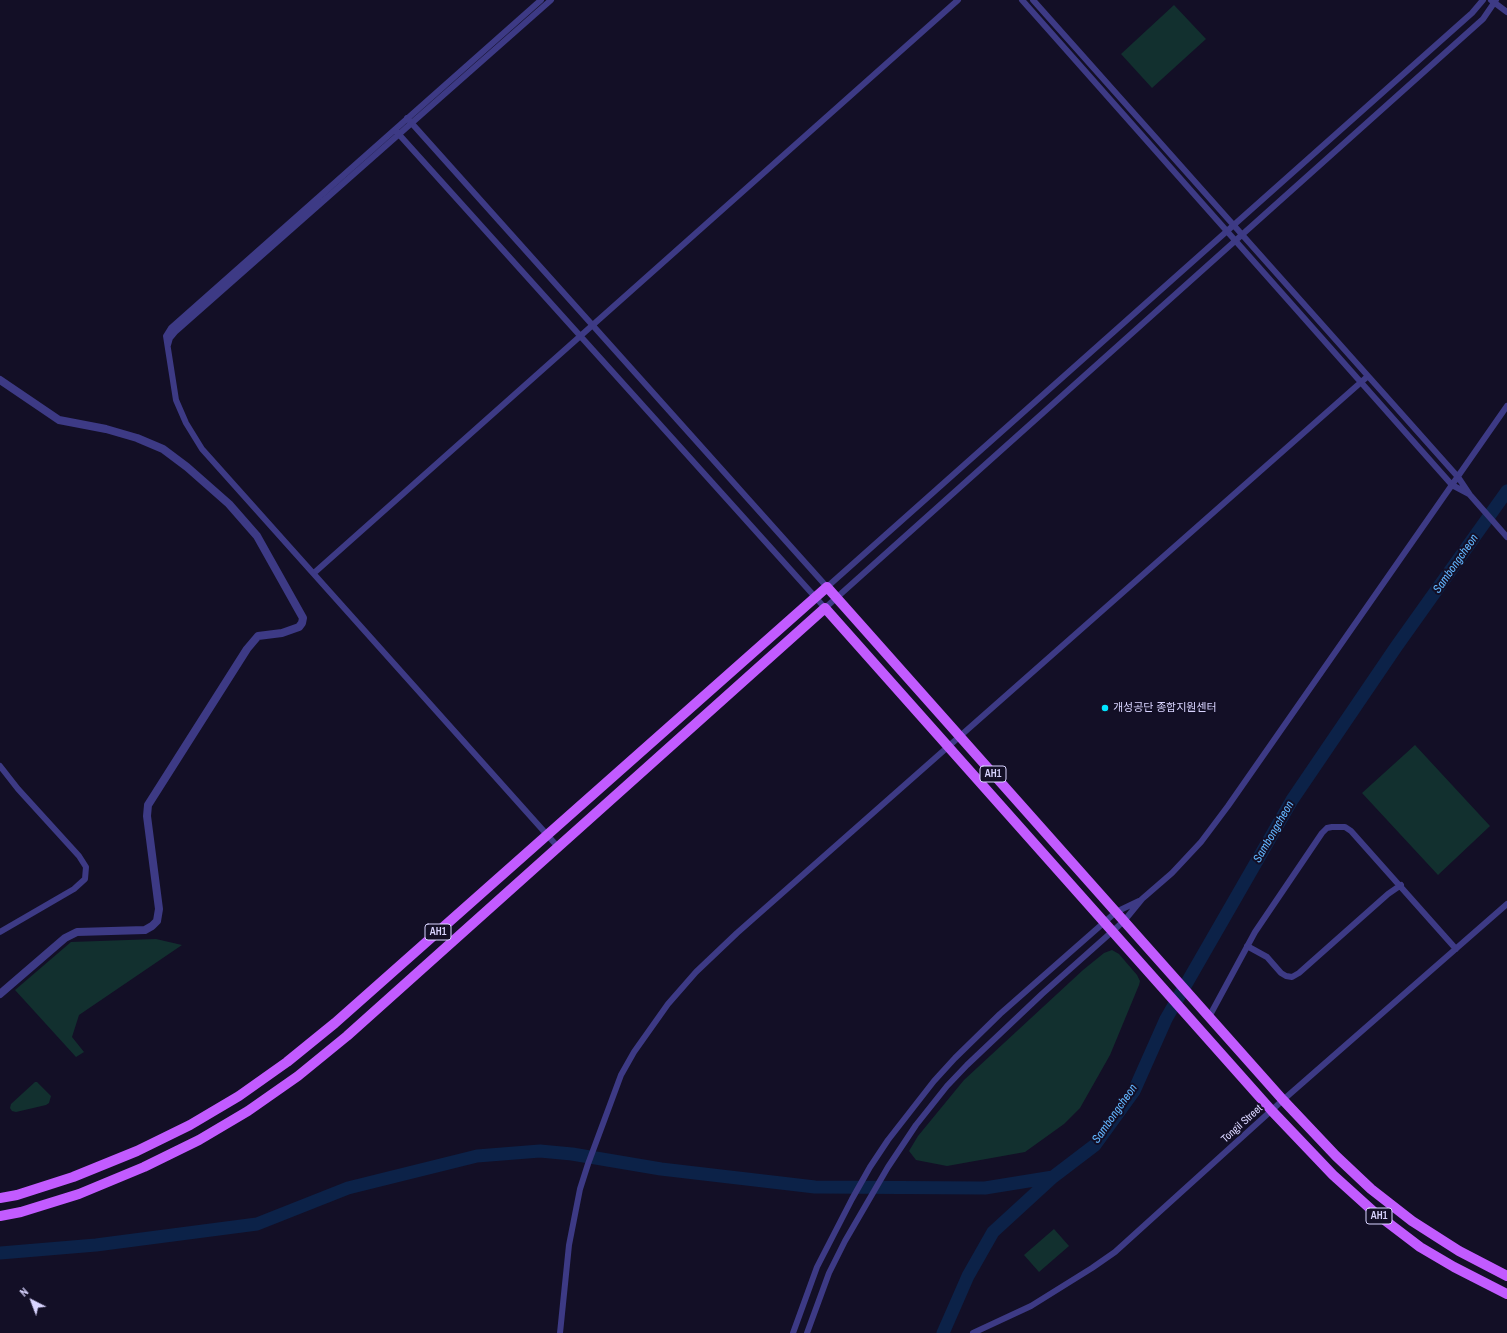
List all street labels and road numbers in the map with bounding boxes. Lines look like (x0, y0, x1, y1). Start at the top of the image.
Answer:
road number: AH1 (980, 766, 1006, 782)
road number: AH1 (425, 924, 451, 940)
street label: Tongil Street (1219, 1102, 1265, 1146)
road number: AH1 (1366, 1208, 1392, 1224)

